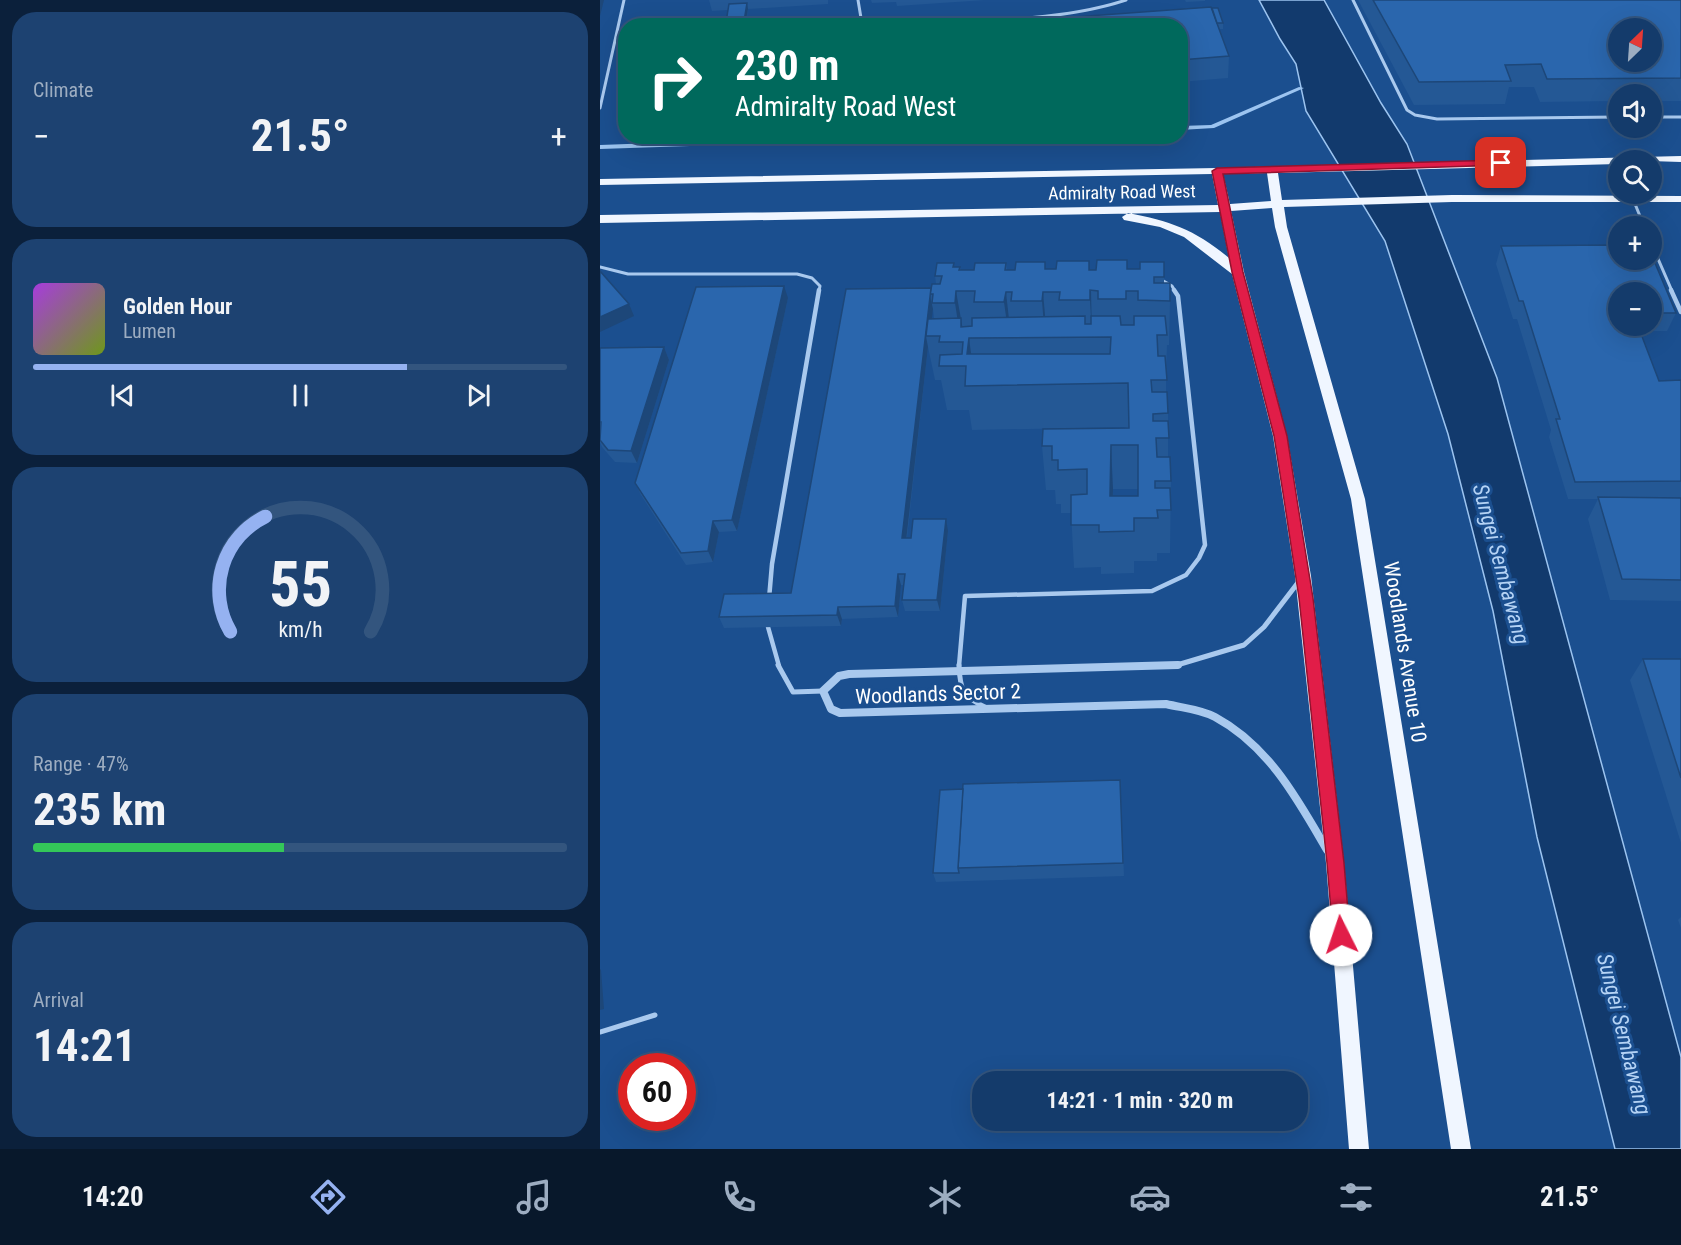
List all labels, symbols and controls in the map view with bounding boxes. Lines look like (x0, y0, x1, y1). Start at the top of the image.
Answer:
north arrow (1608, 18, 1662, 72)
map controls (1608, 18, 1662, 336)
text: 230 m (735, 41, 840, 90)
icon: right (636, 42, 714, 120)
text: Climate (33, 78, 93, 102)
button: sound (1608, 84, 1662, 138)
text: Admiralty Road West (735, 91, 956, 123)
text: 21.5° (251, 109, 349, 162)
text: − (33, 117, 50, 156)
text: + (551, 117, 567, 156)
pin (1475, 137, 1526, 188)
icon: arrive (1484, 146, 1517, 179)
button: search (1608, 150, 1662, 204)
street label: Admiralty Road West (1048, 180, 1196, 204)
button: + (1608, 216, 1662, 270)
button: − (1608, 282, 1662, 336)
text: Golden Hour (123, 294, 232, 319)
text: Lumen (123, 319, 176, 343)
icon: previous (106, 379, 139, 412)
icon: pause (284, 379, 317, 412)
icon: next (462, 379, 495, 412)
water label: Sungei Sembawang (1468, 481, 1535, 647)
text: 55 (268, 548, 332, 621)
street label: Woodlands Avenue 10 (1379, 560, 1431, 744)
text: km/h (278, 617, 322, 642)
street label: Woodlands Sector 2 (855, 679, 1021, 709)
text: Range · 47% (33, 752, 129, 776)
text: 235 km (33, 783, 166, 836)
position arrow (1309, 903, 1373, 967)
water label: Sungei Sembawang (1592, 951, 1656, 1118)
text: Arrival (33, 988, 84, 1012)
text: 14:21 (33, 1019, 136, 1072)
speed limit sign: 60 (618, 1053, 696, 1131)
text: 14:21 · 1 min · 320 m (1047, 1088, 1233, 1113)
icon: directions (307, 1176, 349, 1218)
icon: music (513, 1176, 555, 1218)
icon: phone (718, 1176, 760, 1218)
icon: climate (924, 1176, 966, 1218)
icon: car (1129, 1176, 1171, 1218)
icon: filters (1335, 1176, 1377, 1218)
text: 14:20 (82, 1181, 144, 1213)
text: 21.5° (1540, 1181, 1599, 1213)

